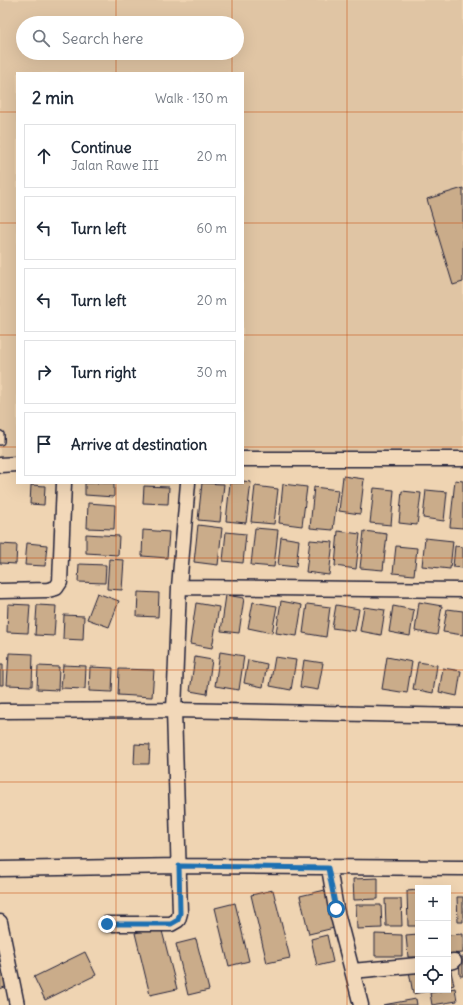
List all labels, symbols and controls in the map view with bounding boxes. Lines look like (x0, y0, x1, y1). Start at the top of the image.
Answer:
search box (16, 16, 244, 60)
icon: search (30, 27, 52, 49)
text: Search here (62, 29, 143, 48)
text: 2 min (32, 87, 74, 109)
text: Walk · 130 m (155, 90, 228, 107)
text: Continue (71, 138, 132, 157)
icon: ahead (33, 145, 55, 167)
text: 20 m (197, 148, 227, 165)
text: Jalan Rawe III (71, 157, 159, 174)
icon: left (33, 217, 55, 239)
text: Turn left (71, 219, 126, 238)
text: 60 m (196, 220, 227, 237)
icon: left (33, 289, 55, 311)
text: Turn left (71, 291, 126, 310)
text: 20 m (197, 292, 227, 309)
icon: right (33, 361, 55, 383)
text: Turn right (71, 363, 136, 382)
text: 30 m (197, 364, 227, 381)
icon: arrive (33, 433, 55, 455)
text: Arrive at destination (71, 435, 207, 454)
map controls (415, 885, 451, 993)
button: + (415, 885, 451, 921)
route start (327, 900, 345, 918)
route end (98, 915, 116, 933)
button: − (415, 921, 451, 957)
button: locate (415, 957, 451, 993)

